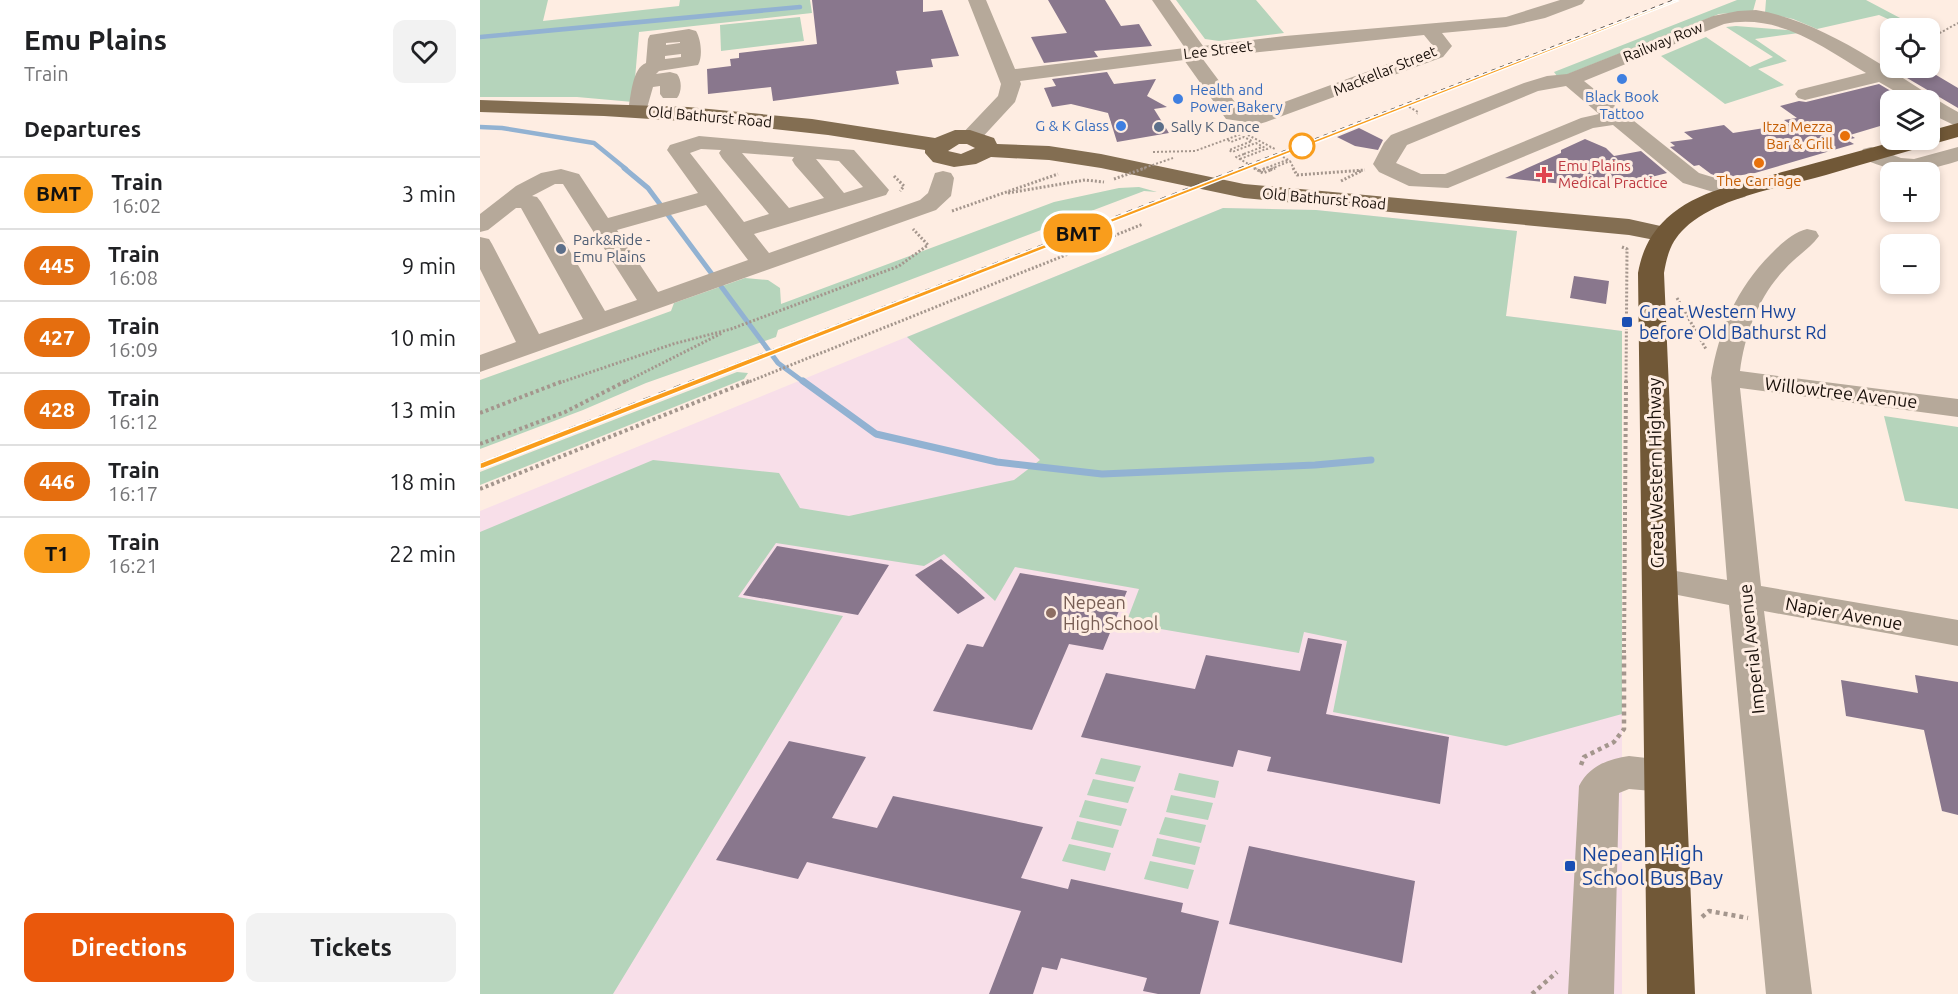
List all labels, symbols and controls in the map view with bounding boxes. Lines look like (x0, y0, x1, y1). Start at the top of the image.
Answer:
street label: Railway Row (1621, 18, 1705, 65)
map controls (1880, 18, 1940, 294)
button: locate (1880, 18, 1940, 78)
button: heart (393, 20, 456, 83)
text: Emu Plains (24, 24, 167, 55)
street label: Lee Street (1182, 37, 1254, 62)
street label: Mackellar Street (1331, 42, 1439, 99)
text: Train (24, 62, 69, 85)
marker: Black Book Tattoo (1615, 72, 1629, 86)
place label: Health and Power Bakery (1190, 81, 1283, 115)
place label: Black Book Tattoo (1585, 88, 1659, 122)
button: layers (1880, 90, 1940, 150)
marker: Health and Power Bakery (1171, 92, 1185, 106)
street label: Old Bathurst Road (647, 103, 773, 130)
text: Departures (24, 116, 141, 141)
place label: G & K Glass (1035, 117, 1109, 134)
place label: Sally K Dance (1171, 118, 1260, 135)
place label: Itza Mezza Bar & Grill (1762, 118, 1833, 152)
marker: G & K Glass (1114, 119, 1128, 133)
marker: Sally K Dance (1152, 120, 1166, 134)
marker: Itza Mezza Bar & Grill (1838, 129, 1852, 143)
unlabelled marker (1289, 133, 1315, 159)
marker: The Carriage (1752, 156, 1766, 170)
place label: Emu Plains Medical Practice (1558, 157, 1668, 191)
button: + (1880, 162, 1940, 222)
marker: Emu Plains Medical Practice (1535, 166, 1553, 184)
text: Train (111, 169, 163, 194)
place label: The Carriage (1716, 172, 1802, 189)
text: BMT (36, 181, 81, 205)
text: 3 min (402, 181, 456, 206)
street label: Old Bathurst Road (1261, 185, 1387, 212)
text: 16:02 (111, 194, 161, 217)
line badge: BMT (1044, 214, 1112, 252)
text: BMT (1055, 221, 1101, 245)
place label: Park&Ride - Emu Plains (573, 231, 650, 265)
button: − (1880, 234, 1940, 294)
text: Train (108, 241, 160, 266)
marker: Park&Ride - Emu Plains (554, 242, 568, 256)
text: 445 (39, 253, 75, 277)
text: 9 min (402, 253, 456, 278)
text: 16:08 (108, 266, 158, 289)
place label: Great Western Hwy before Old Bathurst Rd (1639, 301, 1827, 342)
text: Train (108, 313, 160, 338)
marker: Great Western Hwy before Old Bathurst Rd (1620, 315, 1634, 329)
text: 427 (39, 325, 75, 349)
text: 10 min (389, 325, 456, 350)
text: 16:09 (108, 338, 158, 361)
street label: Willowtree Avenue (1764, 373, 1919, 411)
street label: Great Western Highway (1643, 377, 1667, 569)
text: Train (108, 385, 160, 410)
text: 428 (39, 397, 75, 421)
text: 13 min (389, 397, 456, 422)
text: 16:12 (108, 410, 158, 433)
text: Train (108, 457, 160, 482)
text: 446 (39, 469, 75, 493)
text: 18 min (389, 469, 456, 494)
text: 16:17 (108, 482, 158, 505)
text: Train (108, 529, 160, 554)
text: T1 (45, 541, 69, 565)
text: 22 min (389, 541, 456, 566)
text: 16:21 (108, 554, 158, 577)
street label: Imperial Avenue (1734, 583, 1768, 715)
place label: Nepean High School (1063, 592, 1159, 633)
street label: Napier Avenue (1784, 593, 1904, 633)
marker: Nepean High School (1044, 606, 1058, 620)
place label: Nepean High School Bus Bay (1582, 841, 1723, 889)
marker: Nepean High School Bus Bay (1563, 859, 1577, 873)
button: Directions (24, 913, 234, 982)
button: Tickets (246, 913, 456, 982)

